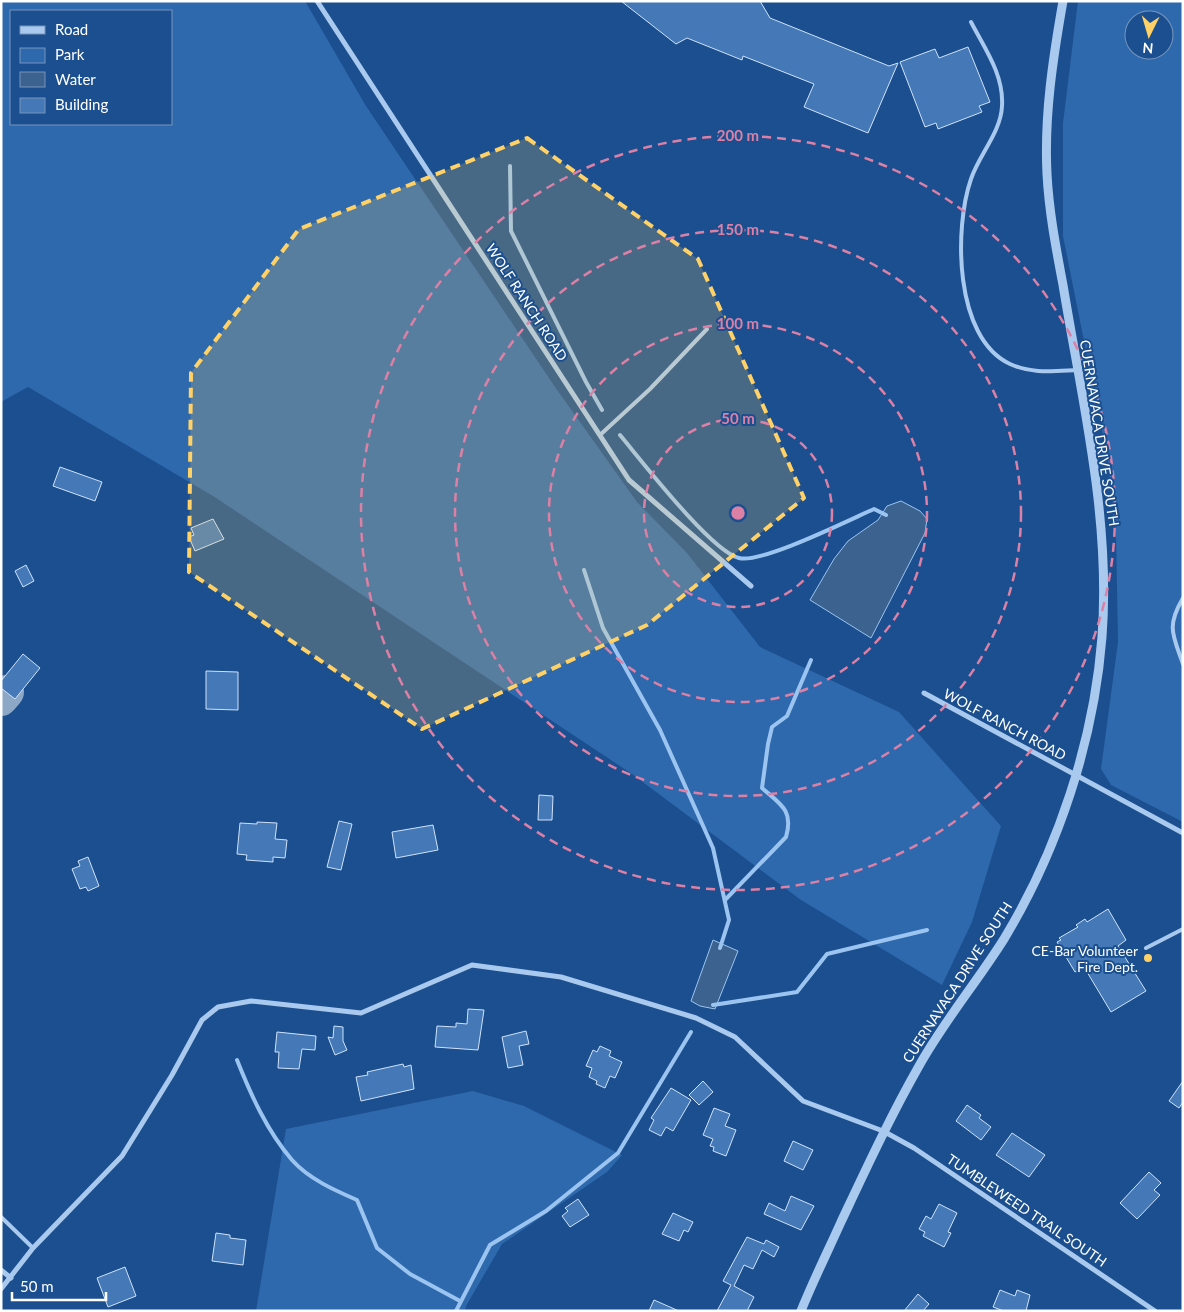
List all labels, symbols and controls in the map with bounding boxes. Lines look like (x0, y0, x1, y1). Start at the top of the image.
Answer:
legend (10, 10, 172, 125)
north arrow (1124, 10, 1174, 60)
text: Road (55, 20, 88, 38)
text: N (1142, 40, 1154, 57)
text: Park (55, 45, 85, 63)
text: Water (55, 70, 96, 88)
text: Building (55, 95, 108, 113)
text: 200 m (717, 126, 759, 144)
text: 150 m (717, 220, 759, 238)
street label: WOLF RANCH ROAD (483, 240, 571, 364)
text: 100 m (717, 314, 759, 332)
street label: CUERNAVACA DRIVE SOUTH (1077, 339, 1123, 527)
text: 50 m (721, 409, 755, 427)
centre of rings (729, 504, 747, 522)
street label: WOLF RANCH ROAD (941, 685, 1069, 763)
street label: CUERNAVACA DRIVE SOUTH (899, 898, 1015, 1066)
place label: CE-Bar Volunteer Fire Dept. (1032, 942, 1138, 975)
marker: CE-Bar Volunteer Fire Dept. (1142, 952, 1154, 964)
street label: TUMBLEWEED TRAIL SOUTH (944, 1150, 1110, 1270)
scale bar (12, 1270, 106, 1302)
text: 50 m (20, 1277, 54, 1295)

